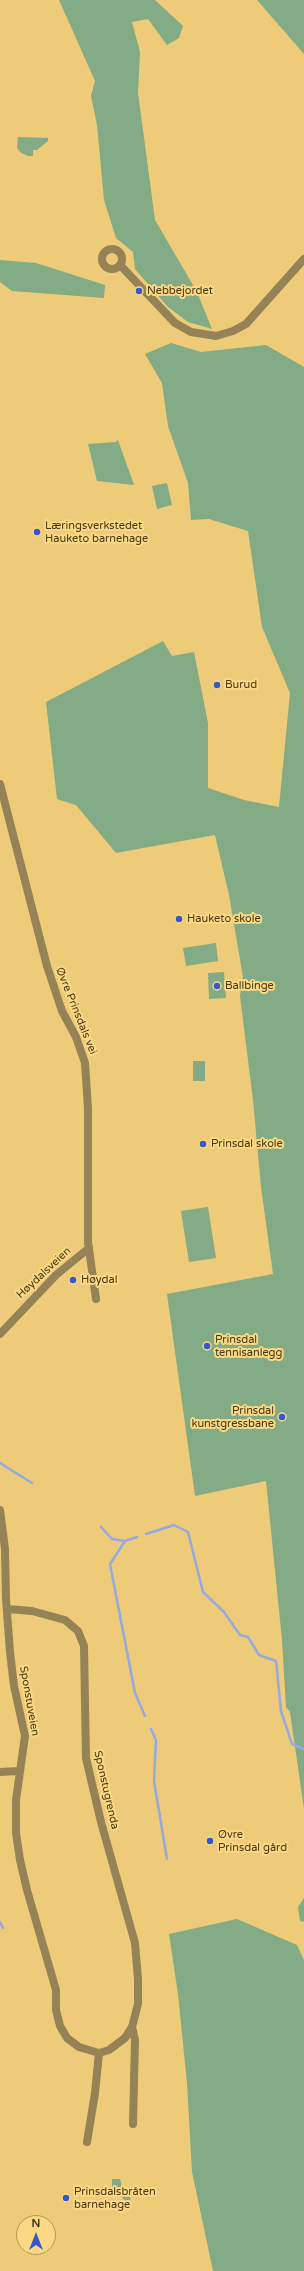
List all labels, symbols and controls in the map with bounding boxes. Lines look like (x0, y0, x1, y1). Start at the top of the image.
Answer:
place label: Nebbejordet (147, 284, 213, 298)
marker: Nebbejordet (134, 286, 144, 296)
place label: Læringsverkstedet Hauketo barnehage (45, 519, 148, 545)
marker: Læringsverkstedet Hauketo barnehage (32, 527, 42, 537)
place label: Burud (225, 678, 257, 692)
marker: Burud (212, 680, 222, 690)
place label: Hauketo skole (187, 912, 261, 926)
marker: Hauketo skole (174, 914, 184, 924)
street label: Øvre Prinsdals vei (52, 965, 100, 1057)
place label: Ballbinge (225, 979, 274, 993)
marker: Ballbinge (212, 981, 222, 991)
place label: Prinsdal skole (211, 1137, 283, 1151)
marker: Prinsdal skole (198, 1139, 208, 1149)
street label: Høydalsveien (14, 1245, 74, 1301)
place label: Høydal (81, 1273, 117, 1287)
marker: Høydal (68, 1275, 78, 1285)
place label: Prinsdal tennisanlegg (215, 1333, 282, 1359)
marker: Prinsdal tennisanlegg (202, 1341, 212, 1351)
place label: Prinsdal kunstgressbane (191, 1404, 274, 1430)
marker: Prinsdal kunstgressbane (277, 1412, 287, 1422)
street label: Sponstuveien (16, 1665, 42, 1737)
street label: Sponstugrenda (91, 1749, 121, 1831)
place label: Øvre Prinsdal gård (218, 1828, 287, 1854)
marker: Øvre Prinsdal gård (205, 1836, 215, 1846)
place label: Prinsdalsbråten barnehage (74, 2185, 156, 2211)
marker: Prinsdalsbråten barnehage (61, 2193, 71, 2203)
north arrow (16, 2215, 56, 2255)
text: N (32, 2217, 40, 2230)

